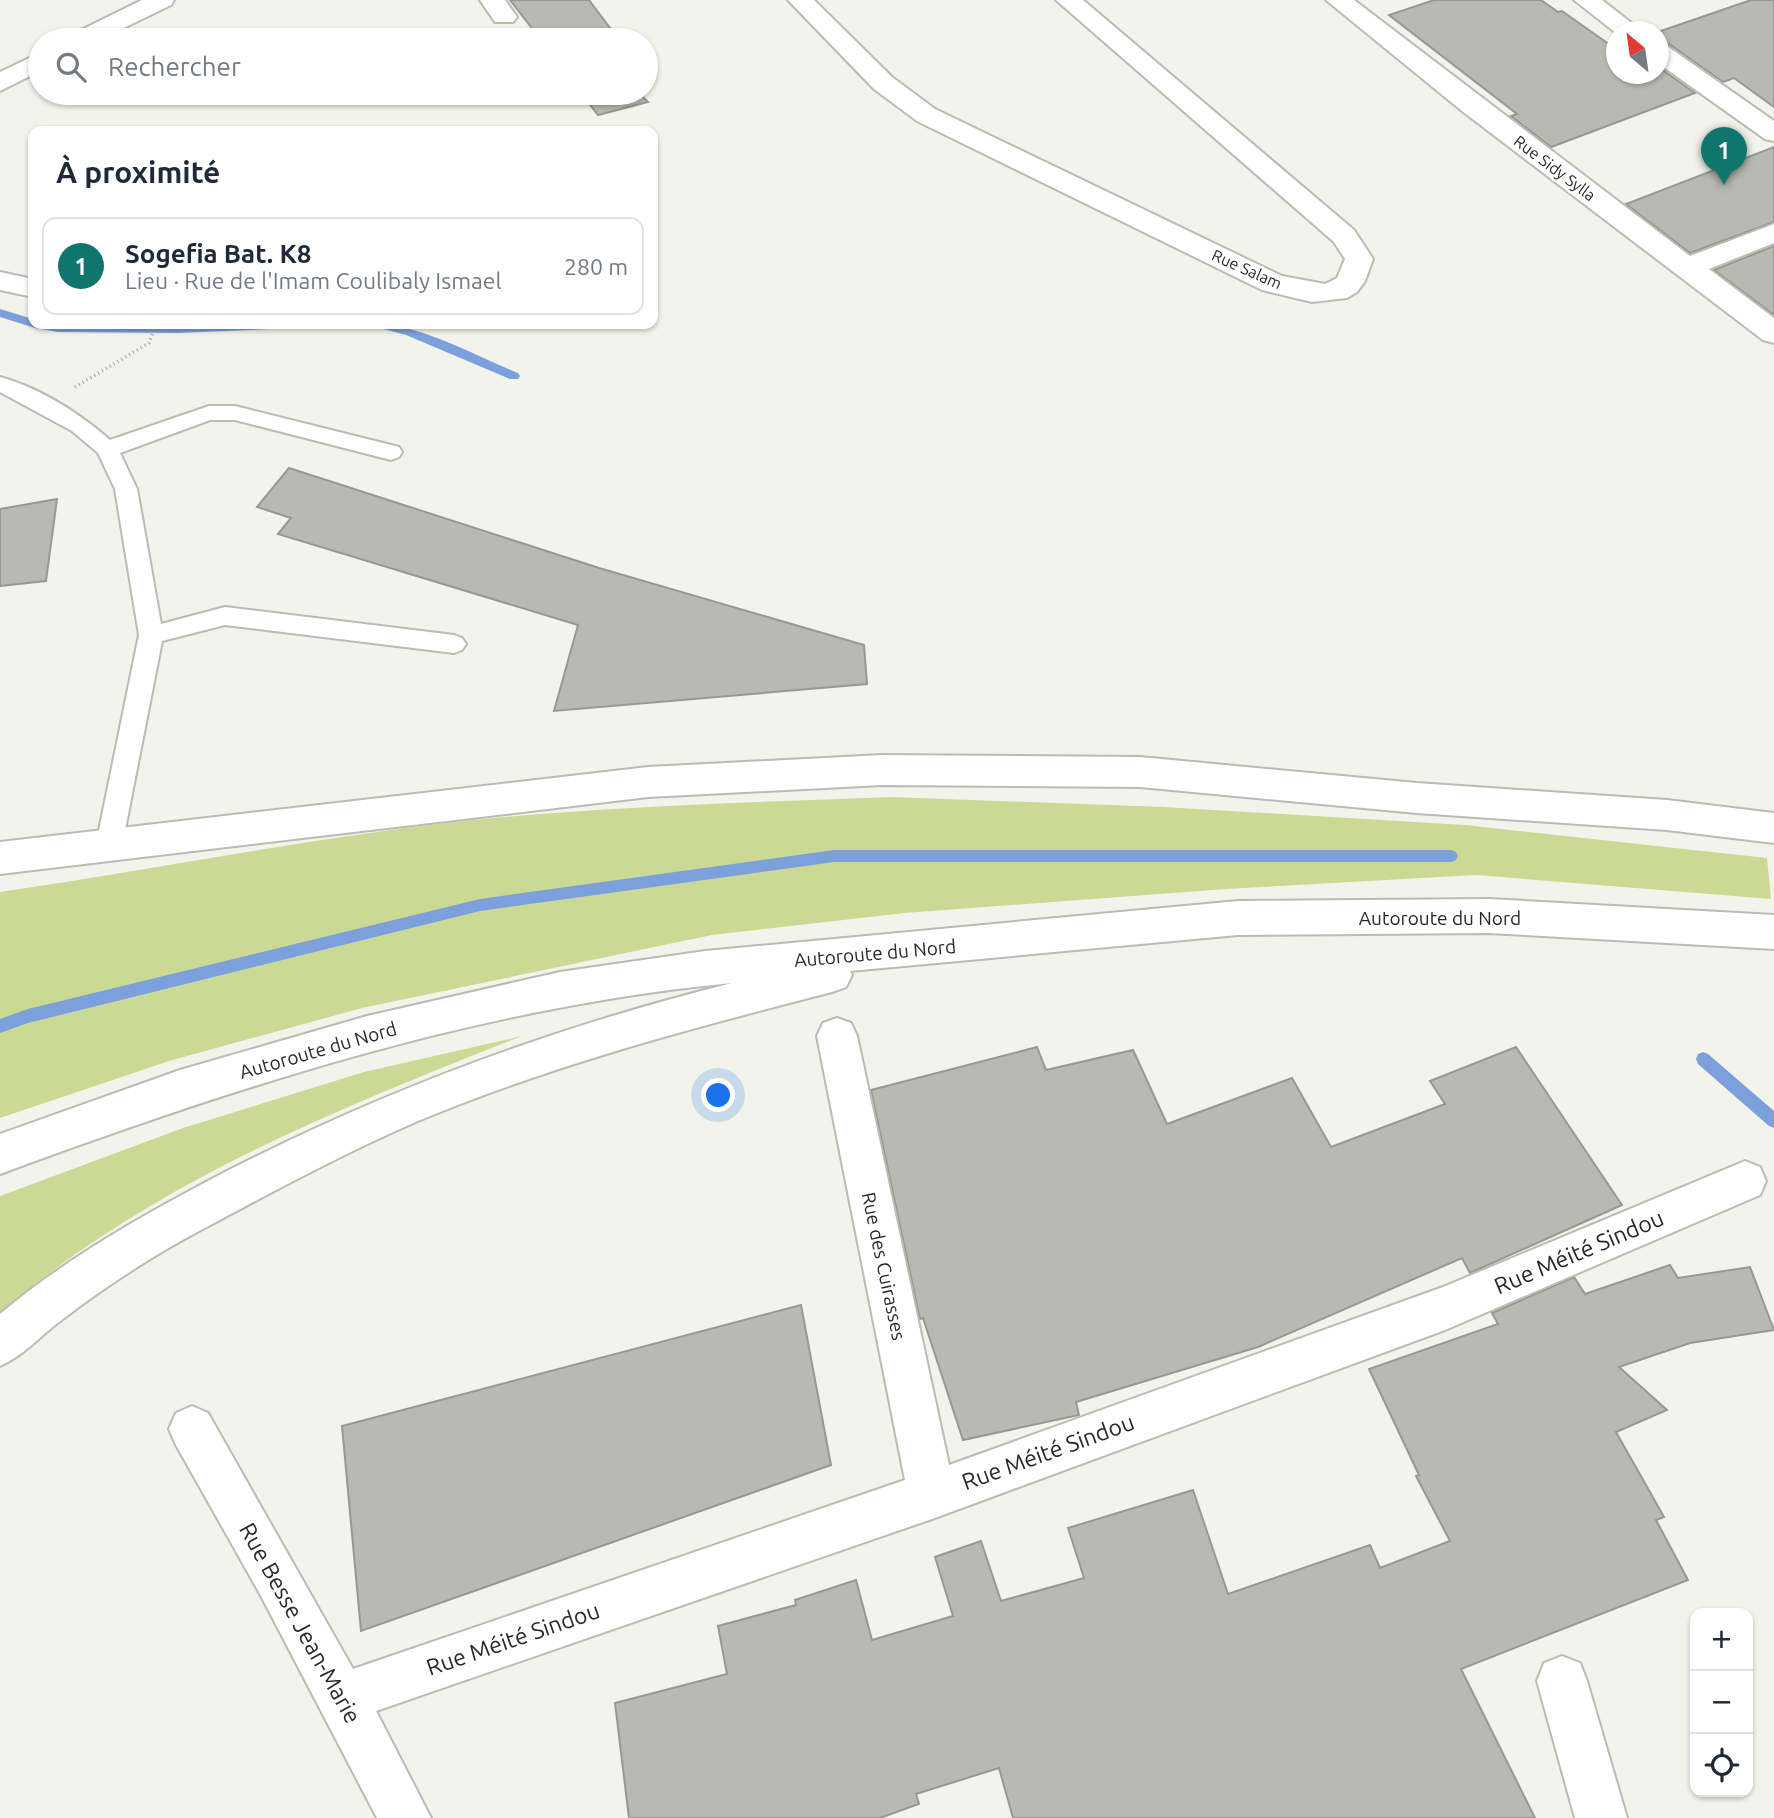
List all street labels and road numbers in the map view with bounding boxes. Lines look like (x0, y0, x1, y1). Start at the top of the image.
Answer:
street label: Rue Sidy Sylla (1511, 132, 1599, 204)
street label: Rue Salam (1209, 246, 1285, 292)
street label: Autoroute du Nord (1359, 907, 1521, 929)
street label: Autoroute du Nord (793, 935, 957, 971)
street label: Autoroute du Nord (237, 1017, 399, 1083)
street label: Rue des Cuirasses (858, 1190, 910, 1342)
street label: Rue Méité Sindou (1490, 1205, 1667, 1299)
street label: Rue Méité Sindou (958, 1409, 1137, 1494)
street label: Rue Besse Jean-Marie (235, 1518, 366, 1727)
street label: Rue Méité Sindou (423, 1597, 603, 1680)

